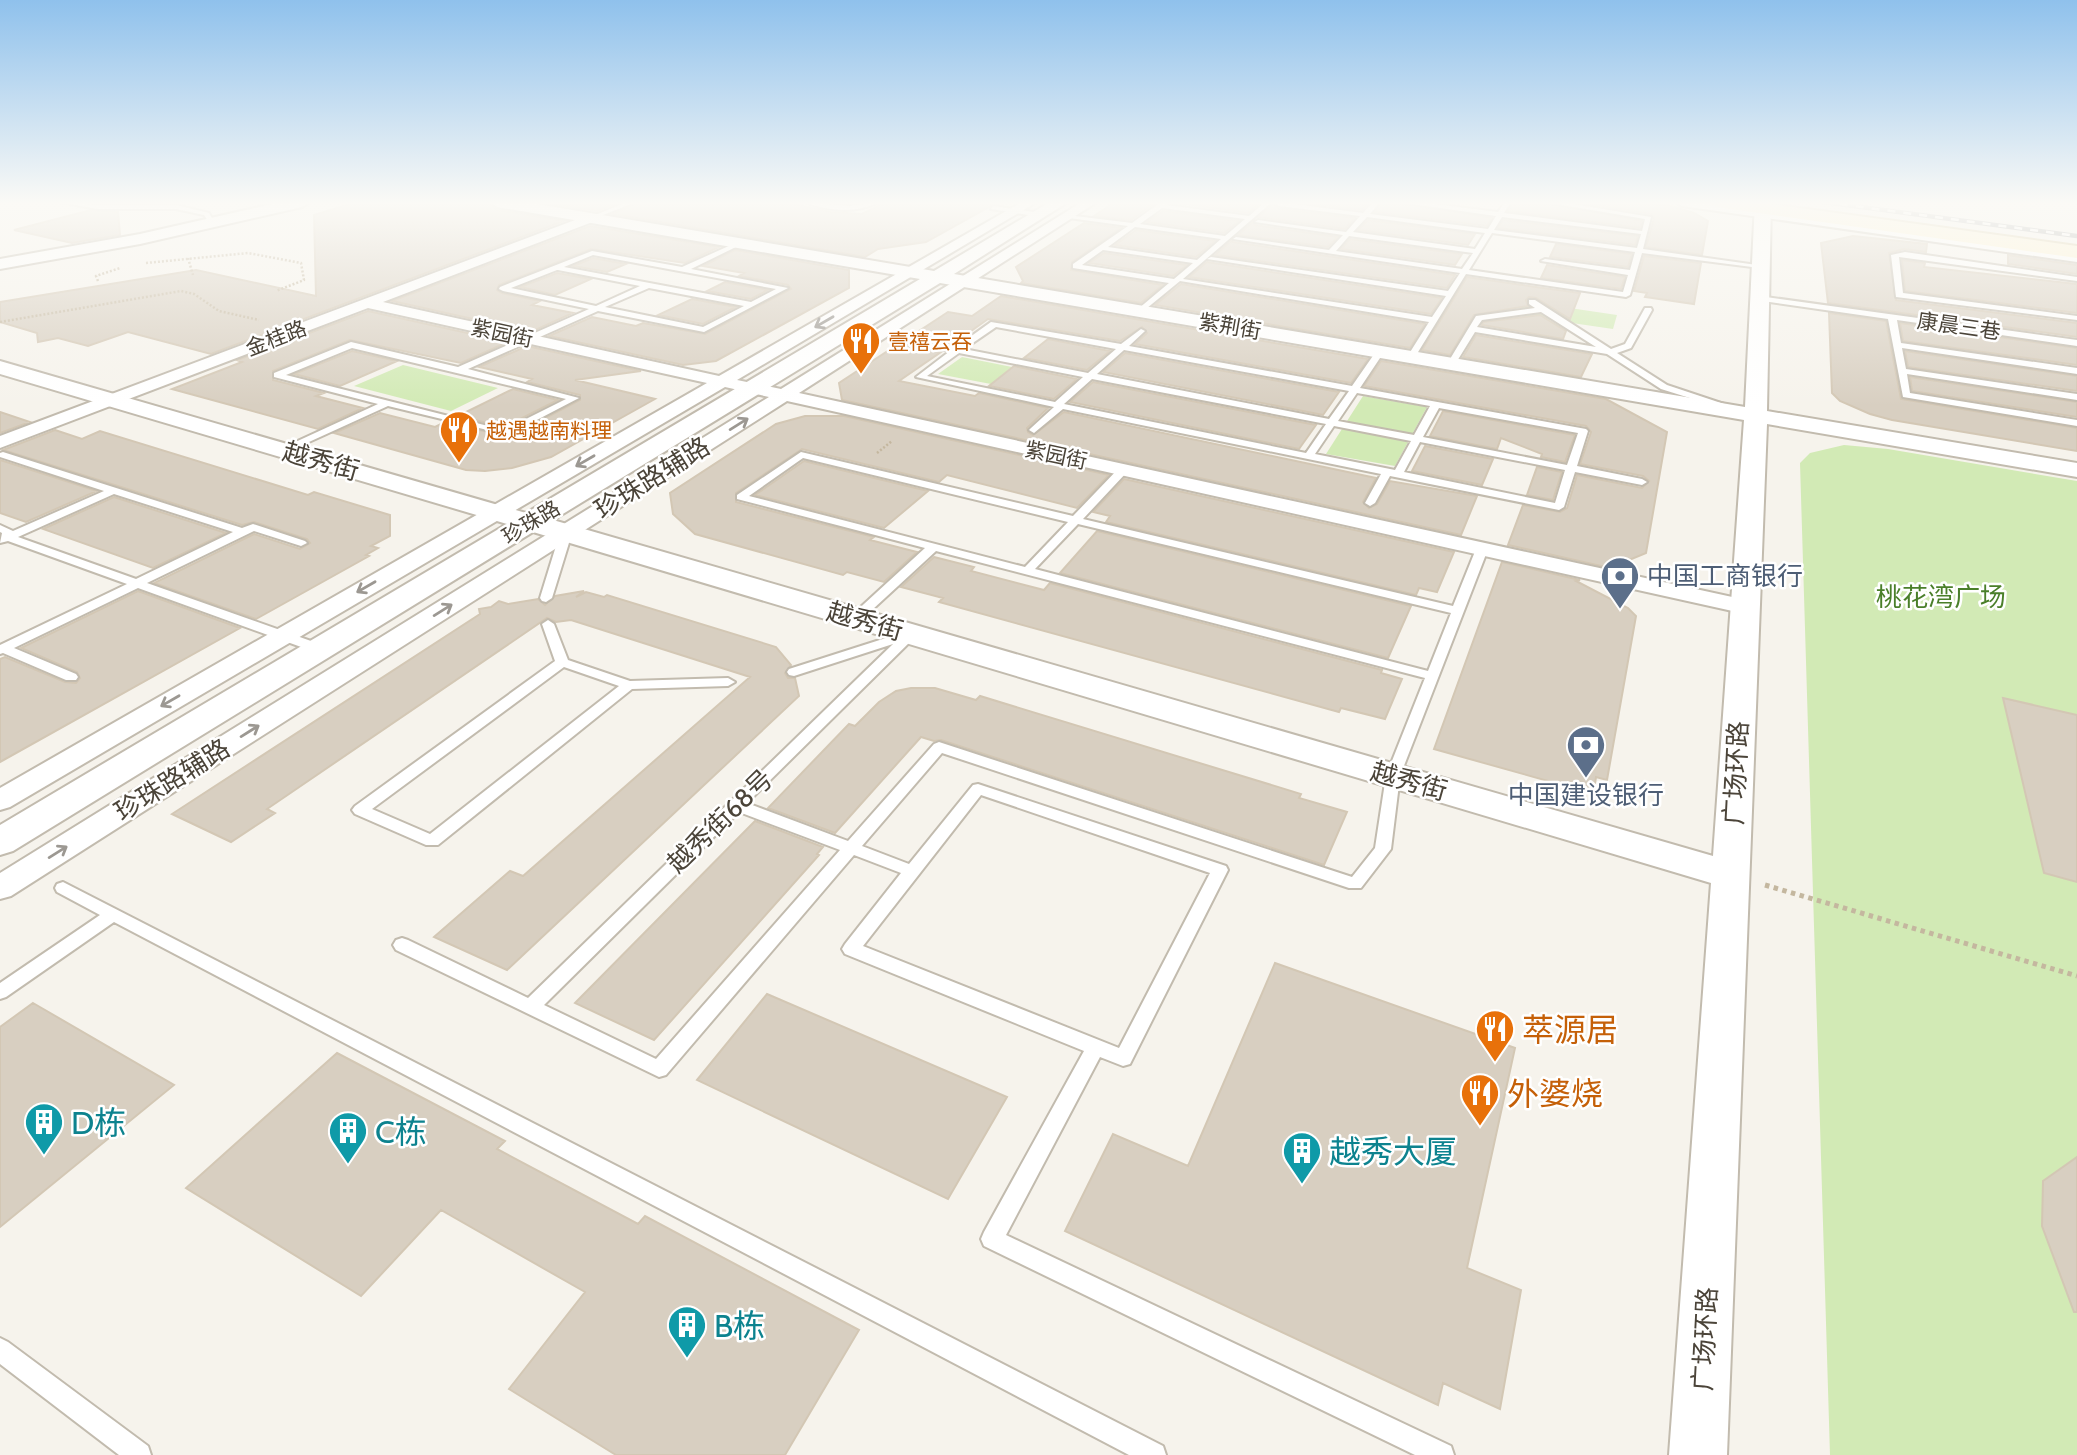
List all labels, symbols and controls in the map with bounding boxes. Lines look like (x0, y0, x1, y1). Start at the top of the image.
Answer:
street label: 紫荆街 (1197, 308, 1263, 344)
street label: 康晨三巷 (1916, 308, 2002, 344)
street label: 紫园街 (469, 314, 535, 352)
street label: 金桂路 (242, 315, 310, 361)
one-way arrow (814, 316, 834, 330)
restaurant icon: 壹禧云吞 (840, 320, 882, 375)
place label: 壹禧云吞 (888, 329, 972, 354)
restaurant icon: 越遇越南料理 (438, 409, 480, 464)
one-way arrow (729, 416, 749, 430)
place label: 越遇越南料理 (486, 418, 612, 443)
street label: 珍珠路辅路 (588, 430, 716, 526)
street label: 越秀街 (279, 435, 363, 487)
street label: 紫园街 (1023, 436, 1089, 474)
one-way arrow (575, 454, 595, 468)
street label: 珍珠路 (498, 495, 564, 549)
bank icon: 中国工商银行 (1599, 555, 1641, 610)
place label: 中国工商银行 (1647, 560, 1803, 592)
one-way arrow (357, 580, 377, 594)
park label: 桃花湾广场 (1876, 581, 2006, 613)
street label: 越秀街 (823, 595, 907, 647)
one-way arrow (433, 602, 452, 617)
one-way arrow (160, 694, 180, 708)
street label: 广场环路 (1717, 720, 1755, 826)
one-way arrow (240, 723, 260, 737)
bank icon: 中国建设银行 (1565, 724, 1607, 779)
street label: 珍珠路辅路 (108, 732, 236, 828)
street label: 越秀街 (1367, 755, 1451, 807)
street label: 越秀街68号 (660, 763, 780, 879)
place label: 中国建设银行 (1508, 779, 1664, 811)
one-way arrow (47, 845, 67, 859)
restaurant icon: 萃源居 (1474, 1008, 1516, 1063)
place label: 萃源居 (1522, 1010, 1618, 1049)
restaurant icon: 外婆烧 (1459, 1072, 1501, 1127)
place label: 外婆烧 (1507, 1074, 1603, 1113)
building icon: D栋 (23, 1101, 65, 1156)
place label: D栋 (71, 1103, 126, 1142)
building icon: C栋 (327, 1110, 369, 1165)
place label: C栋 (375, 1112, 427, 1151)
building icon: 越秀大厦 (1281, 1130, 1323, 1185)
place label: 越秀大厦 (1329, 1132, 1457, 1171)
street label: 广场环路 (1686, 1286, 1724, 1392)
building icon: B栋 (666, 1304, 708, 1359)
place label: B栋 (714, 1306, 765, 1345)

